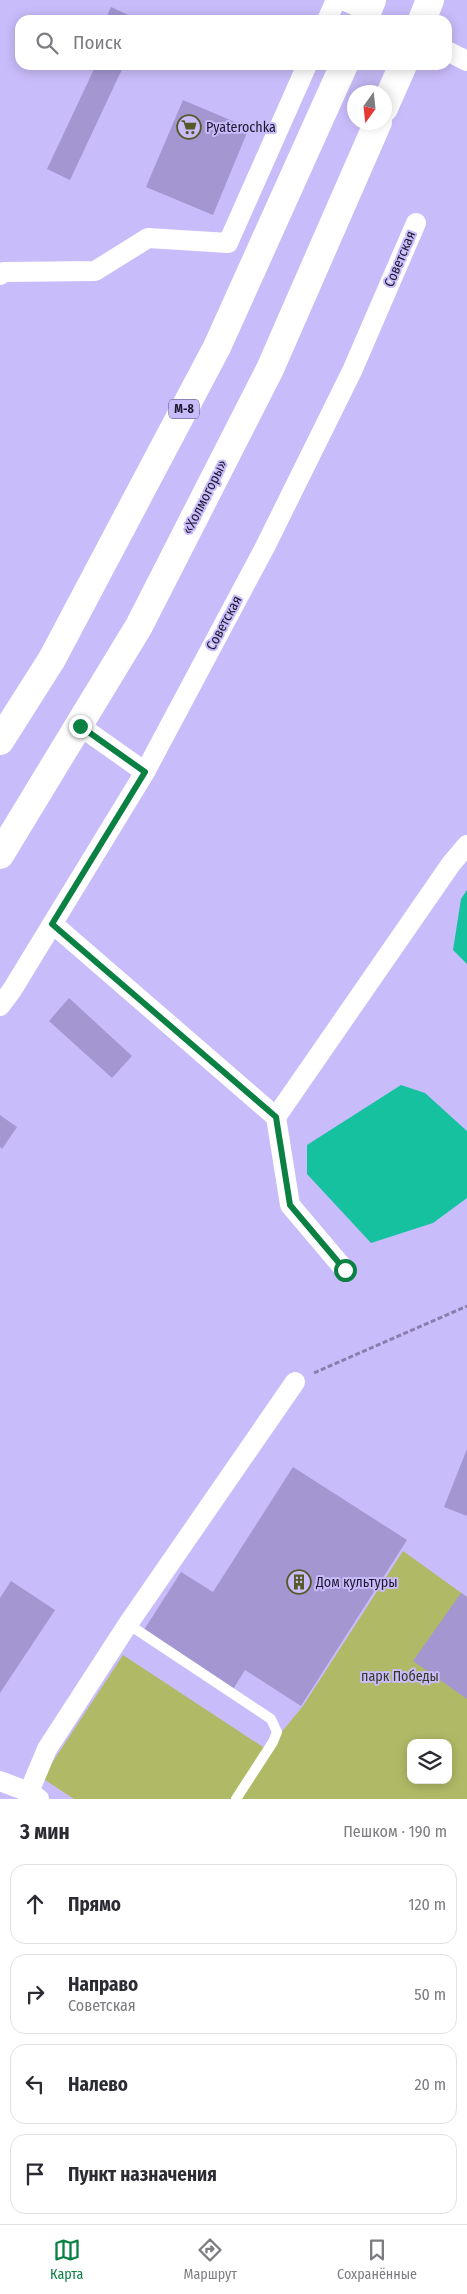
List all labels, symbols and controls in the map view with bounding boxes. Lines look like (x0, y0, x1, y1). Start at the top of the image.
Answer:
search box (15, 15, 452, 70)
icon: search (33, 29, 61, 57)
text: Поиск (73, 31, 122, 54)
north arrow (347, 85, 392, 130)
supermarket icon: Pyaterochka (176, 114, 202, 140)
place label: Pyaterochka (206, 119, 276, 136)
street label: Советская (381, 228, 419, 290)
road number: М-8 (169, 399, 199, 418)
street label: «Холмогоры» (179, 457, 231, 537)
street label: Советская (203, 593, 245, 653)
route end (69, 715, 92, 738)
route start (334, 1259, 357, 1282)
building icon: Дом культуры (286, 1569, 312, 1595)
place label: Дом культуры (315, 1574, 398, 1591)
park label: парк Победы (361, 1668, 439, 1685)
map controls (407, 1739, 452, 1784)
button: layers (407, 1739, 452, 1784)
text: 3 мин (20, 1819, 70, 1845)
text: Пешком · 190 m (343, 1822, 447, 1841)
icon: ahead (21, 1890, 49, 1918)
text: Прямо (68, 1893, 121, 1916)
text: 120 m (408, 1895, 446, 1914)
text: Направо (68, 1973, 138, 1996)
icon: right (21, 1980, 49, 2008)
text: 50 m (414, 1985, 446, 2004)
text: Советская (68, 1996, 136, 2015)
icon: left (21, 2070, 49, 2098)
text: Налево (68, 2073, 128, 2096)
text: 20 m (415, 2075, 446, 2094)
icon: arrive (21, 2160, 49, 2188)
text: Пункт назначения (68, 2163, 217, 2186)
tab: Карта (50, 2236, 83, 2283)
tab: Маршрут (183, 2236, 237, 2283)
tab: Сохранённые (337, 2236, 417, 2283)

